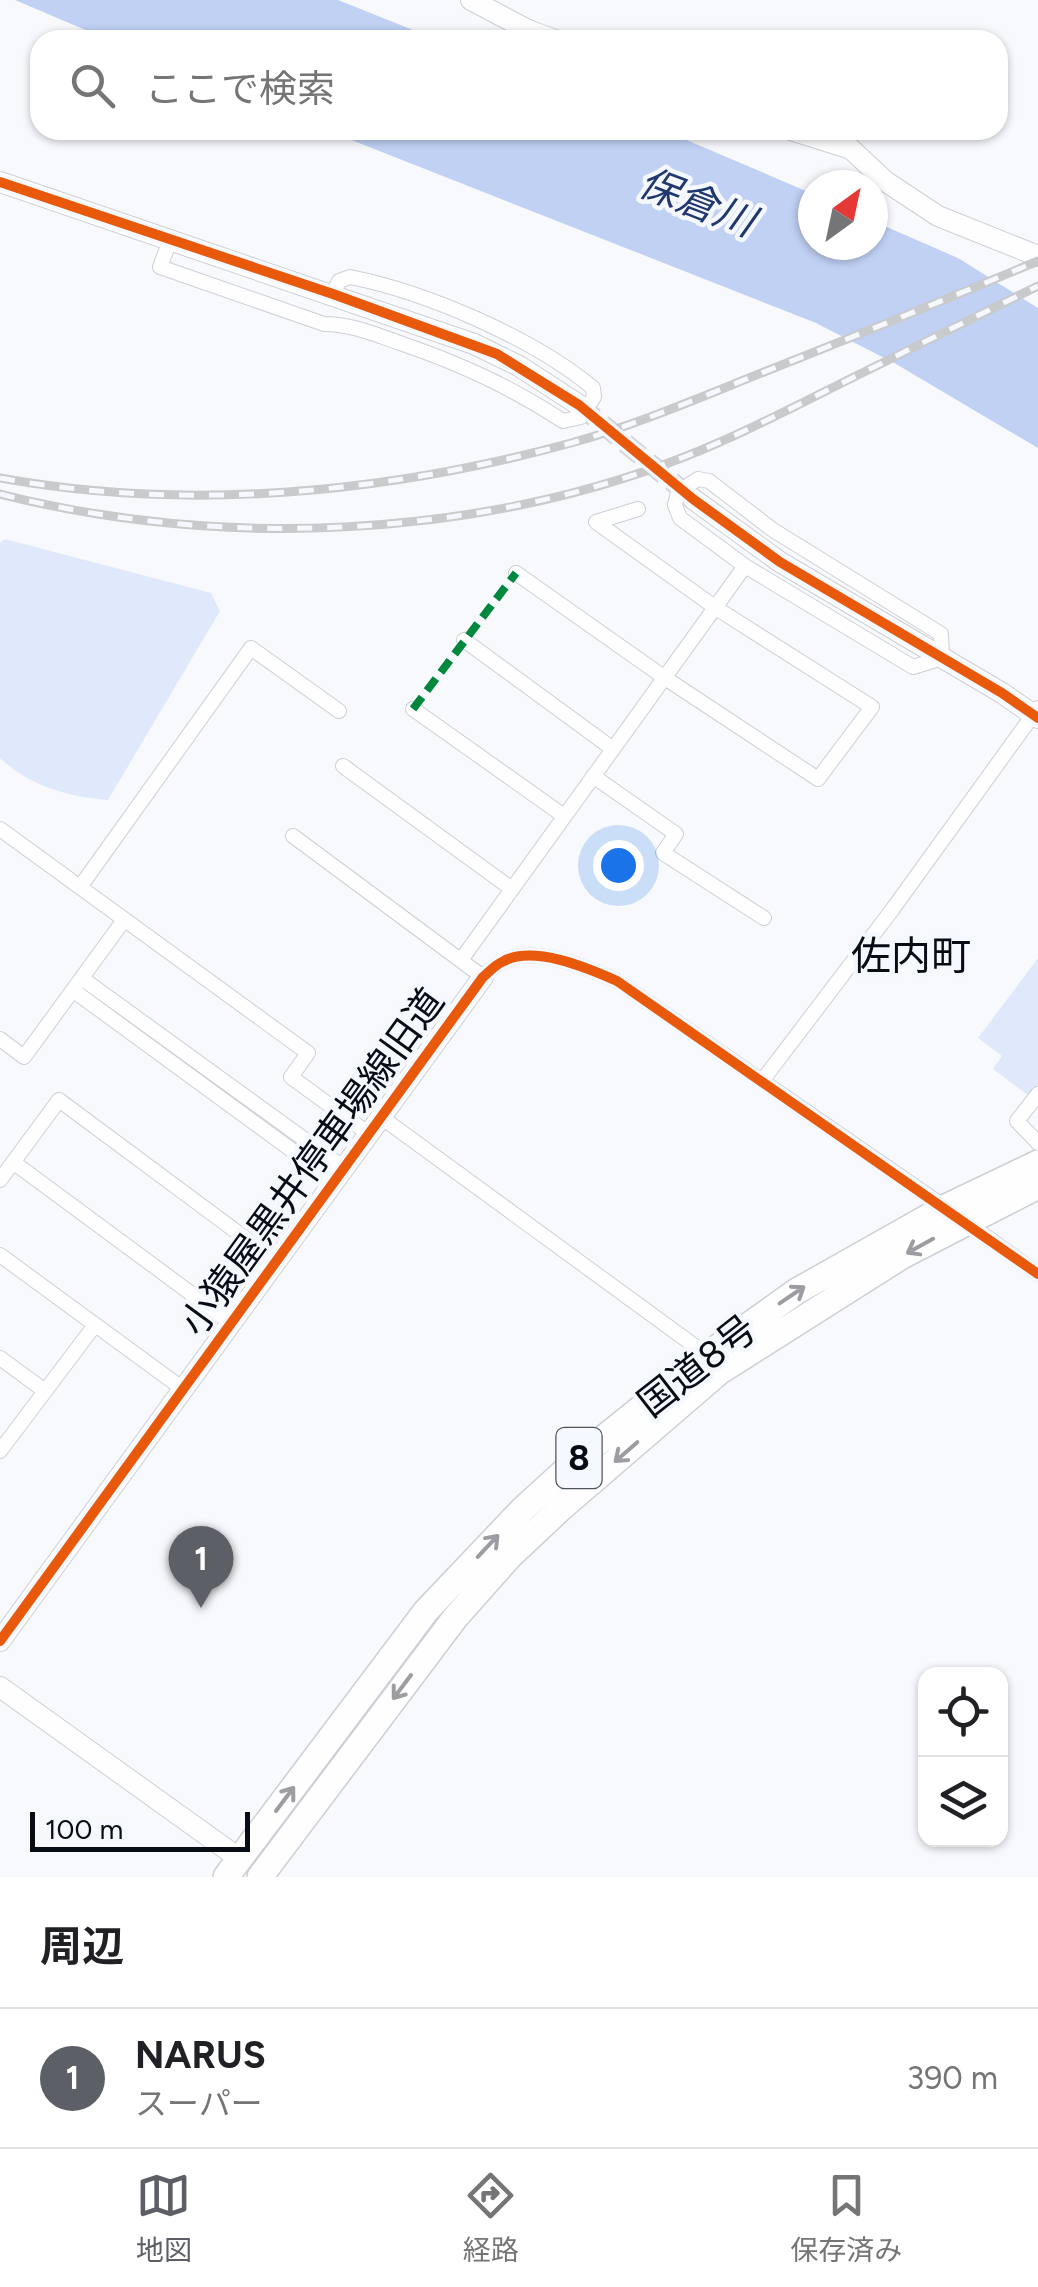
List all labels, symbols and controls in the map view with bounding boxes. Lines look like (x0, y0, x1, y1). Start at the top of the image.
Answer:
search box (30, 30, 1008, 140)
icon: search (65, 58, 120, 113)
text: ここで検索 (145, 66, 335, 112)
water label: 保倉川 (632, 158, 765, 247)
north arrow (798, 170, 888, 260)
your location (593, 840, 644, 891)
district label: 佐内町 (851, 932, 971, 980)
street label: 小猿屋黒井停車場線旧道 (171, 979, 453, 1345)
one-way arrow (905, 1237, 935, 1257)
one-way arrow (778, 1284, 806, 1305)
street label: 国道8号 (629, 1306, 765, 1426)
road number: 8 (556, 1428, 602, 1488)
one-way arrow (613, 1441, 639, 1463)
pin: 1 (168, 1526, 234, 1608)
one-way arrow (476, 1534, 499, 1559)
map controls (918, 1667, 1008, 1847)
button: locate (918, 1667, 1008, 1757)
one-way arrow (391, 1673, 412, 1700)
button: layers (918, 1757, 1008, 1847)
one-way arrow (274, 1786, 295, 1813)
scale bar (30, 1807, 250, 1852)
text: 100 m (45, 1812, 123, 1846)
text: 周辺 (40, 1921, 124, 1972)
text: NARUS (135, 2032, 266, 2078)
text: 1 (66, 2059, 79, 2097)
text: 390 m (907, 2059, 998, 2097)
text: スーパー (135, 2085, 263, 2123)
tab: 地図 (136, 2168, 192, 2268)
tab: 経路 (463, 2168, 519, 2268)
tab: 保存済み (790, 2168, 902, 2268)

